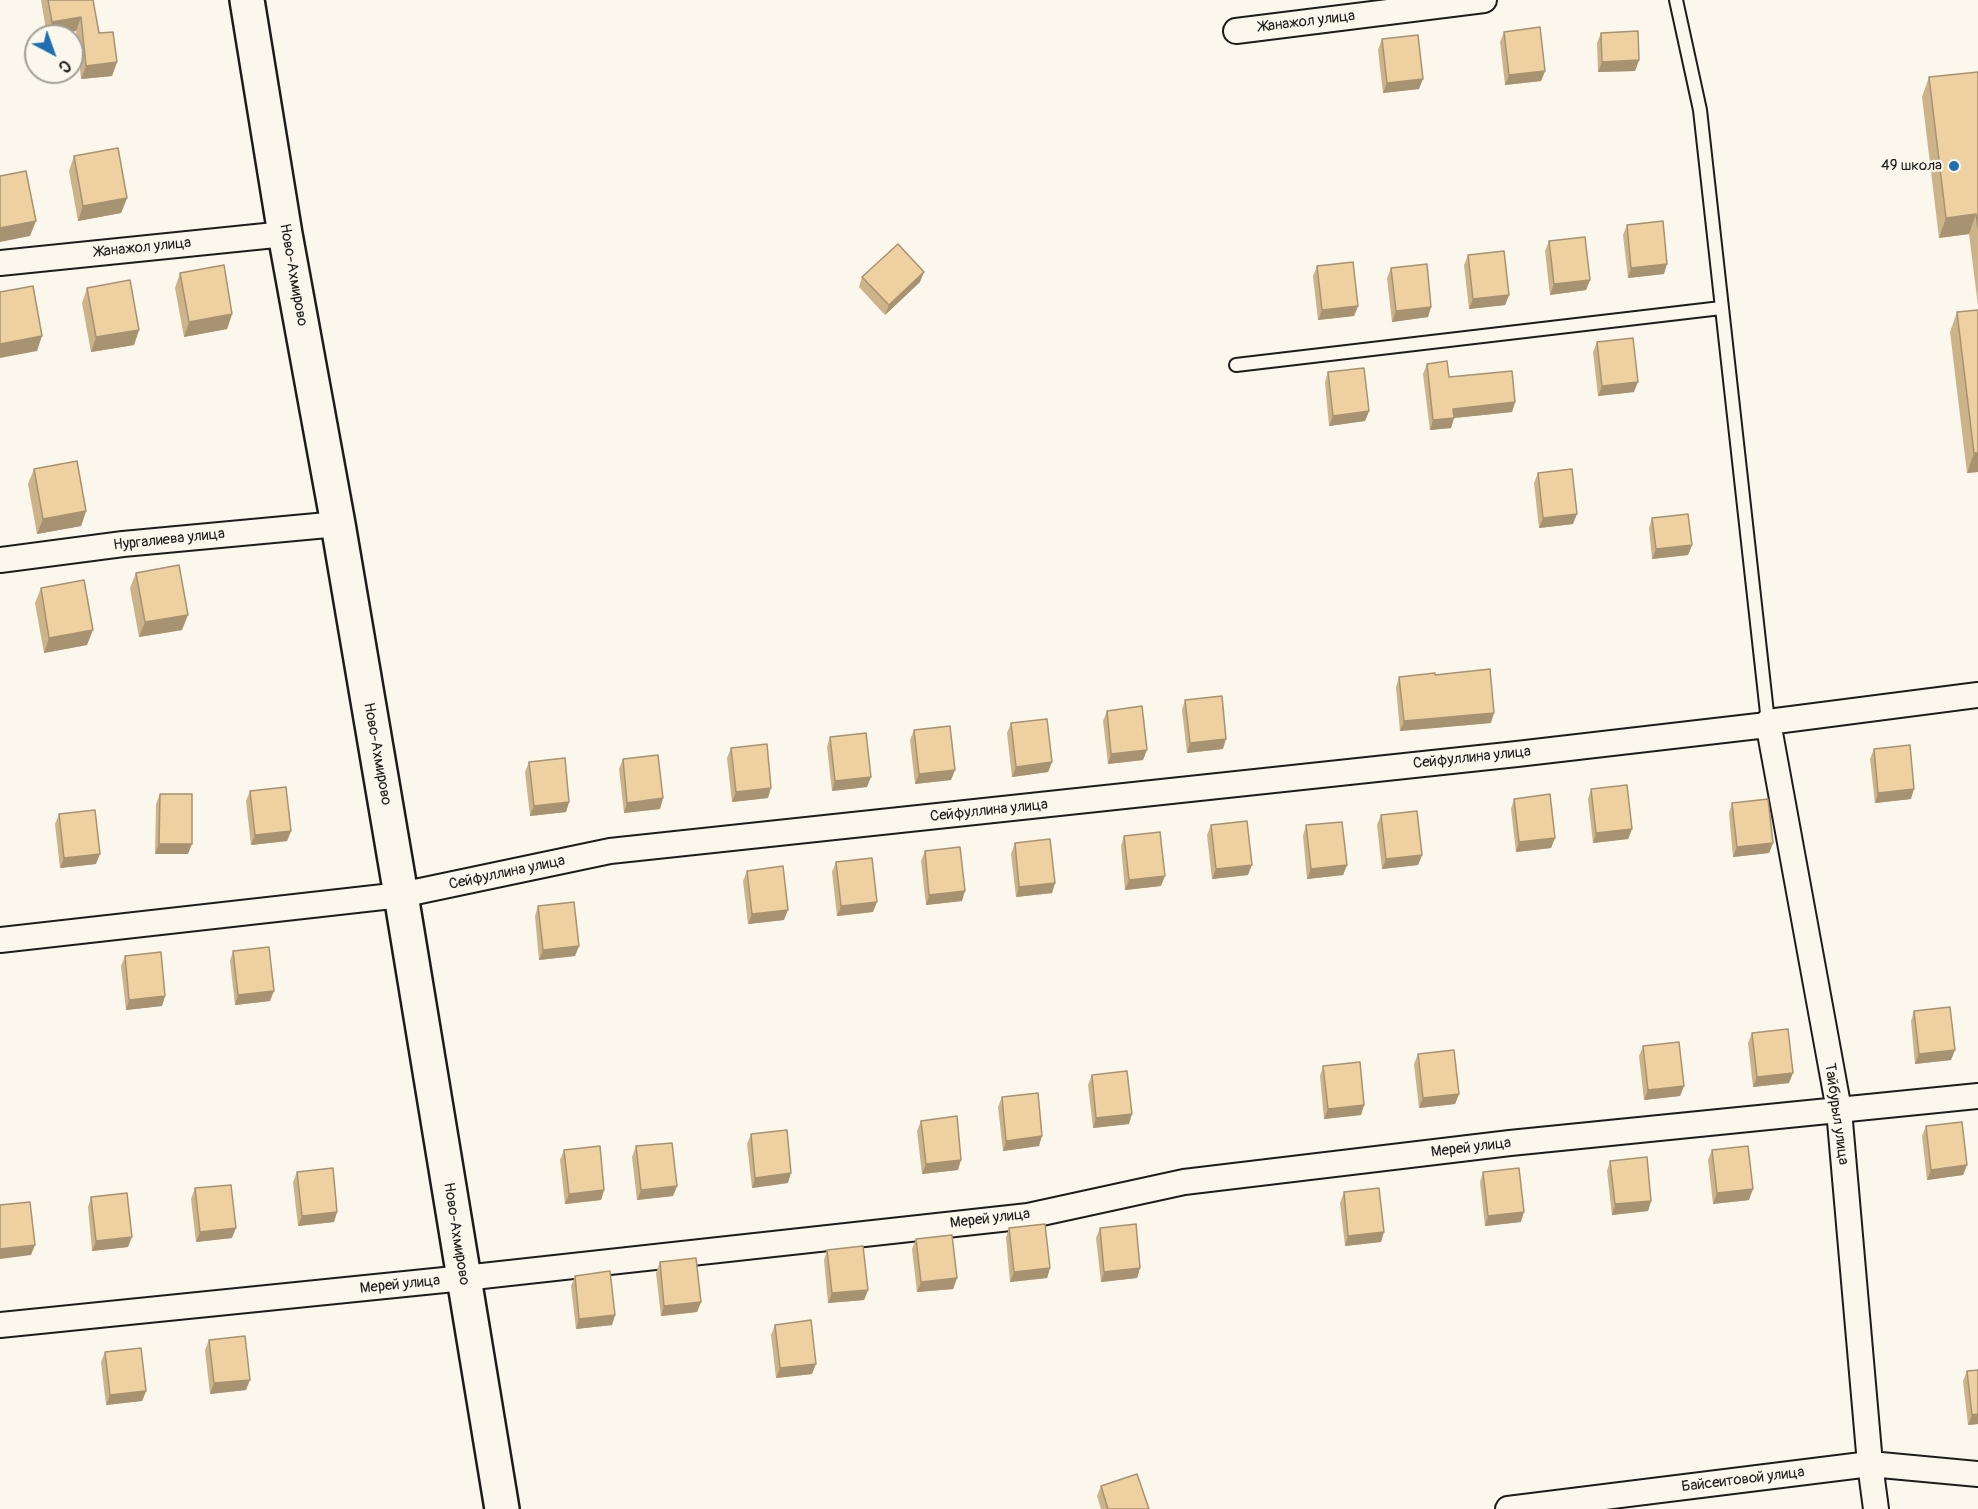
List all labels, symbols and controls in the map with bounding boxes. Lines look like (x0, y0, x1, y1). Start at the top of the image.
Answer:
street label: Жанажол улица (1258, 7, 1356, 37)
north arrow (24, 24, 84, 84)
text: С (54, 55, 75, 77)
place label: 49 школа (1881, 157, 1942, 175)
marker: 49 школа (1947, 159, 1961, 173)
street label: Ново-Ахмирово (275, 222, 311, 328)
street label: Жанажол улица (94, 234, 192, 262)
street label: Нургалиева улица (112, 525, 226, 555)
street label: Ново-Ахмирово (359, 701, 395, 807)
street label: Сейфуллина улица (1412, 743, 1532, 773)
street label: Сейфуллина улица (929, 796, 1049, 826)
street label: Сейфуллина улица (447, 852, 567, 894)
street label: Тайбурыл улица (1820, 1062, 1852, 1166)
street label: Мерей улица (1430, 1134, 1512, 1162)
street label: Ново-Ахмирово (439, 1181, 473, 1287)
street label: Мерей улица (949, 1205, 1031, 1233)
street label: Мерей улица (359, 1272, 441, 1298)
street label: Байсеитовой улица (1681, 1464, 1805, 1496)

